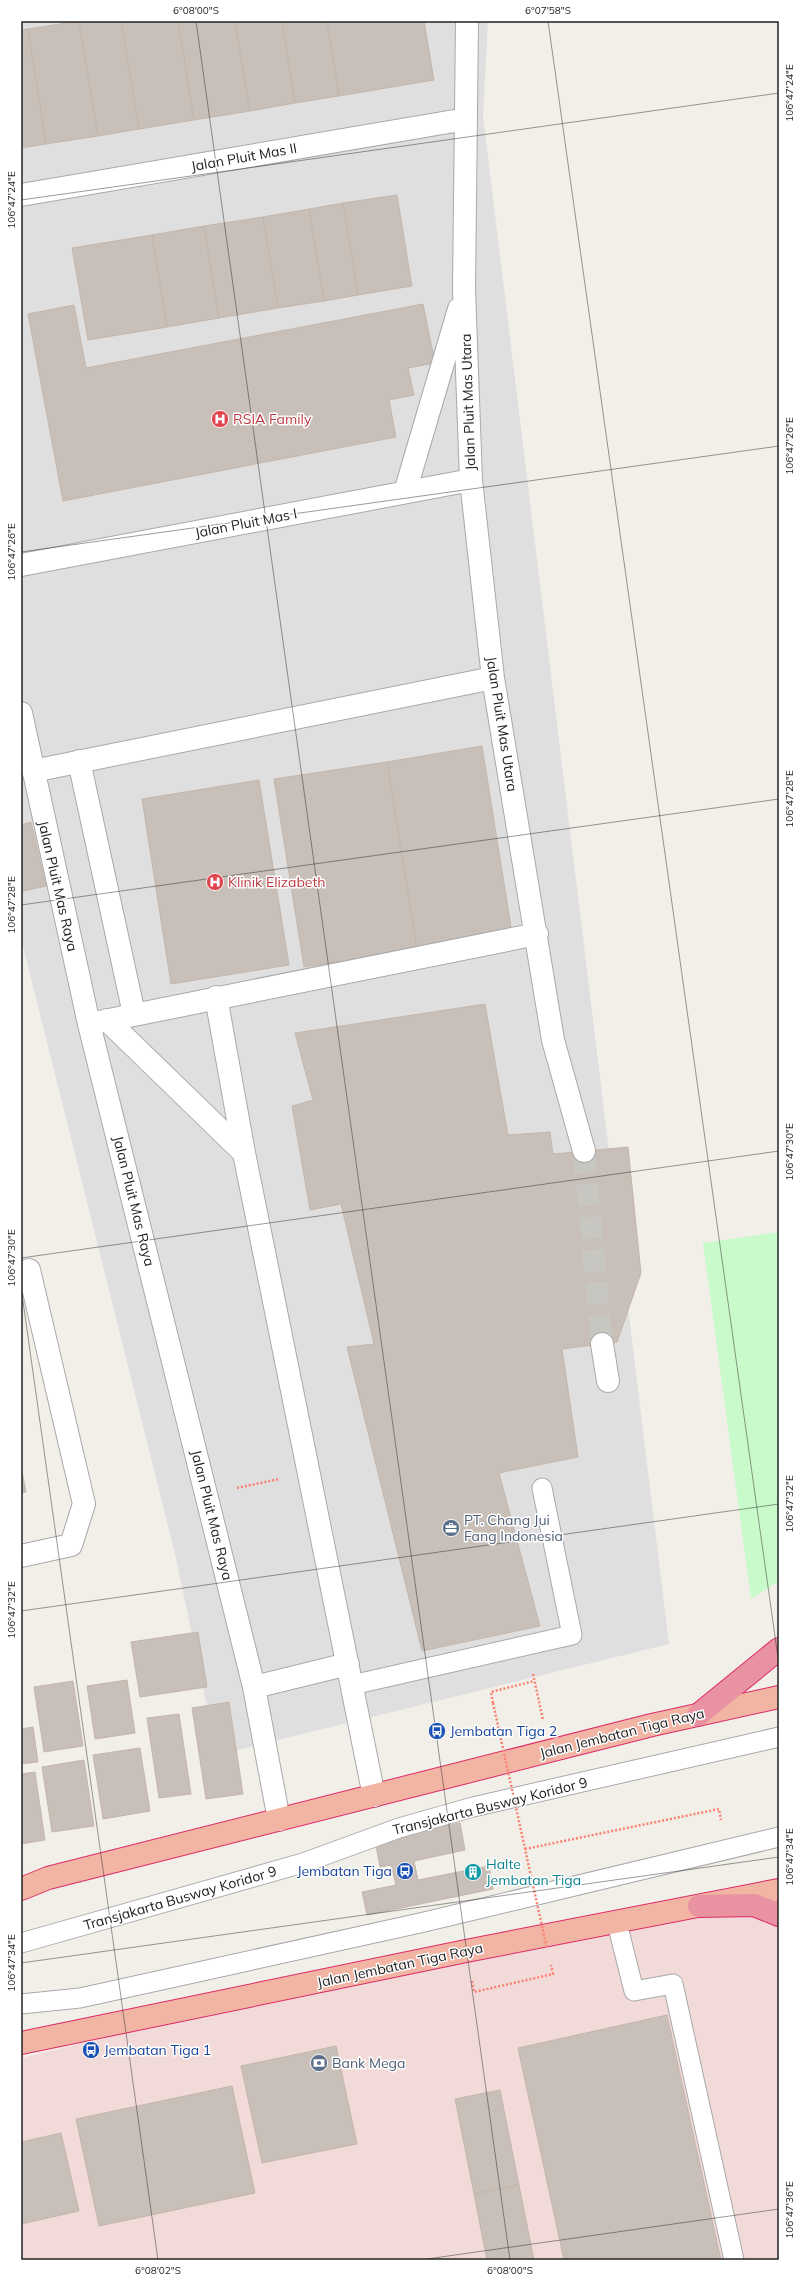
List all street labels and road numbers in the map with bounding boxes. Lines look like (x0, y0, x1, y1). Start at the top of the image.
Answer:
street label: Jalan Pluit Mas II (190, 139, 298, 175)
street label: Jalan Pluit Mas Utara (457, 333, 479, 471)
street label: Jalan Pluit Mas I (193, 504, 299, 542)
street label: Jalan Pluit Mas Utara (482, 655, 522, 793)
street label: Jalan Pluit Mas Raya (34, 819, 82, 953)
street label: Jalan Pluit Mas Raya (109, 1134, 159, 1268)
street label: Jalan Pluit Mas Raya (187, 1448, 237, 1582)
street label: Jalan Jembatan Tiga Raya (538, 1704, 706, 1762)
street label: Transjakarta Busway Koridor 9 (391, 1773, 589, 1839)
street label: Transjakarta Busway Koridor 9 (81, 1862, 279, 1934)
street label: Jalan Jembatan Tiga Raya (315, 1939, 485, 1991)

